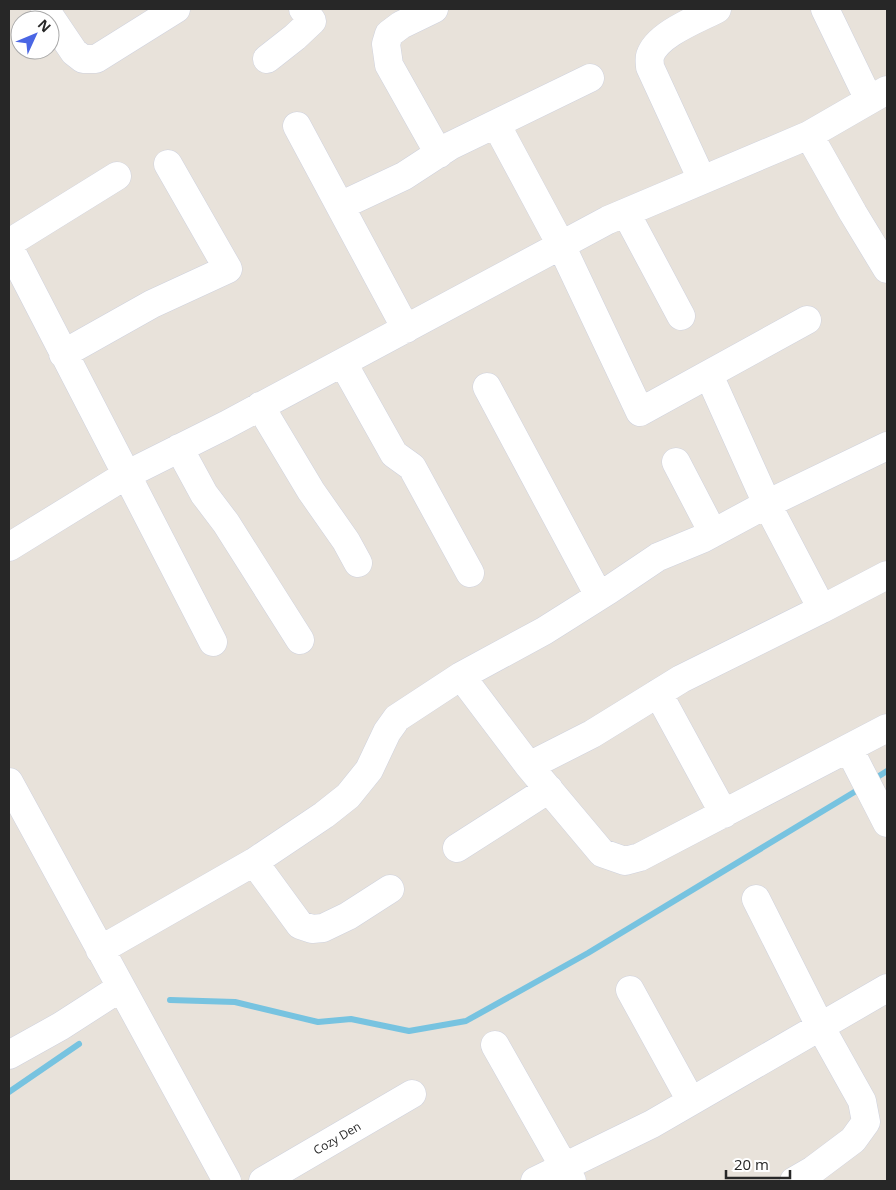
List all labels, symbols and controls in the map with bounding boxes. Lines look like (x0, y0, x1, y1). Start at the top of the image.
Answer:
north arrow (10, 10, 60, 60)
text: N (34, 15, 56, 36)
street label: Cozy Den (310, 1118, 364, 1158)
scale bar (726, 1148, 790, 1180)
text: 20 m (734, 1154, 769, 1174)

